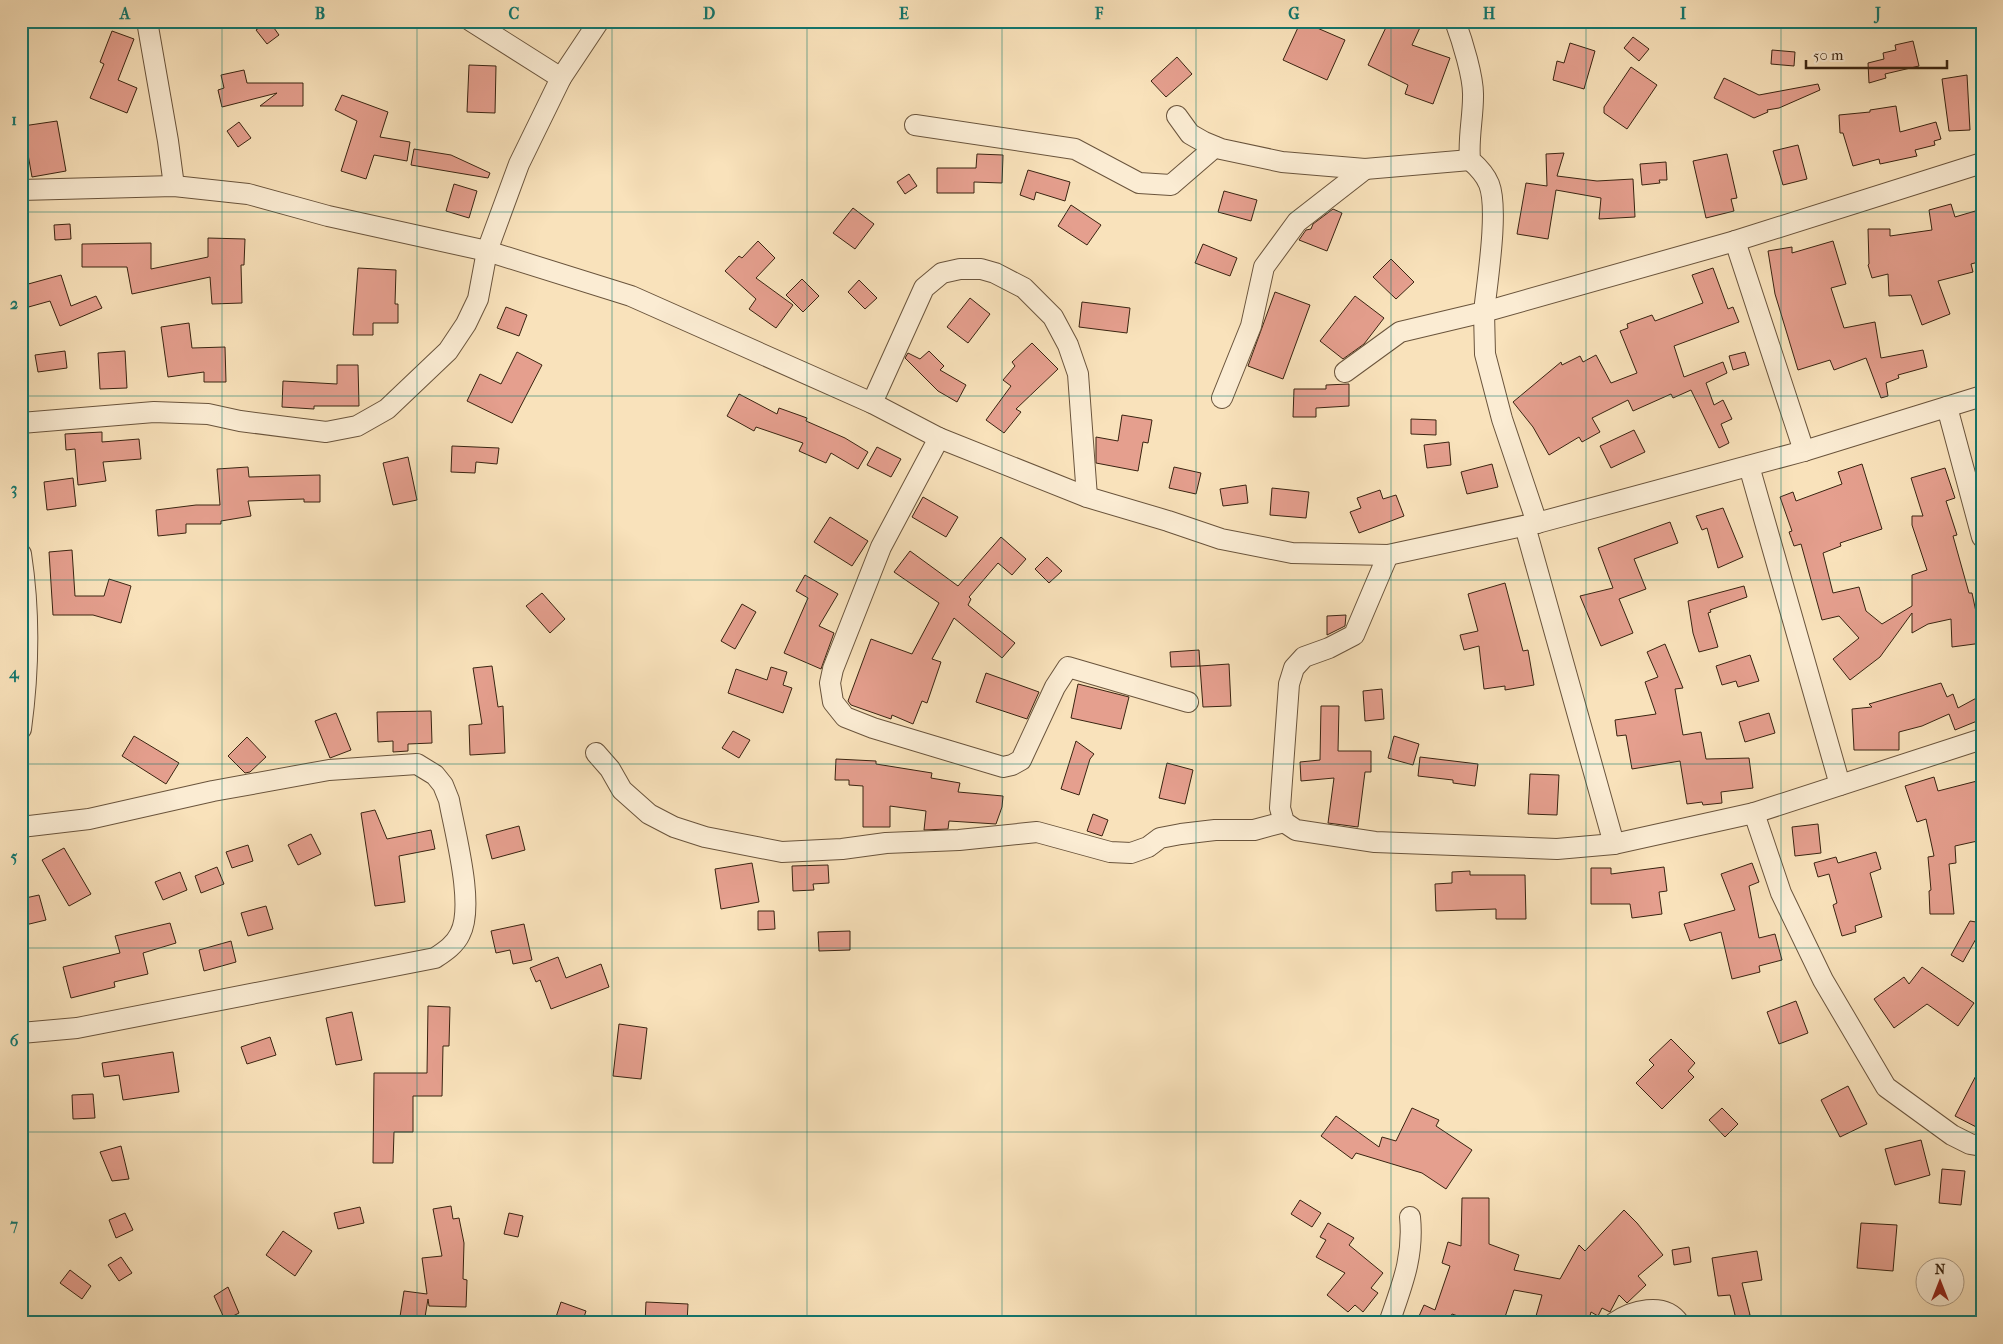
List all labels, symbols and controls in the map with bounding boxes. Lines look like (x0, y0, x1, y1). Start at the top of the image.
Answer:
text: A (119, 4, 131, 23)
text: B (315, 4, 325, 23)
text: C (509, 4, 520, 23)
text: D (703, 4, 715, 23)
text: E (899, 4, 909, 23)
text: F (1094, 4, 1104, 23)
text: G (1288, 4, 1300, 23)
text: H (1483, 4, 1496, 23)
text: I (1680, 4, 1687, 23)
text: J (1873, 4, 1881, 24)
scale bar (1806, 38, 1947, 70)
text: 50 m (1813, 46, 1844, 64)
text: 1 (11, 110, 17, 129)
text: 2 (10, 294, 18, 313)
text: 3 (11, 479, 17, 499)
text: 4 (8, 663, 20, 683)
text: 5 (11, 847, 18, 866)
text: 6 (10, 1031, 19, 1050)
text: 7 (9, 1215, 18, 1234)
north arrow (1916, 1256, 1966, 1306)
text: N (1935, 1261, 1946, 1278)

